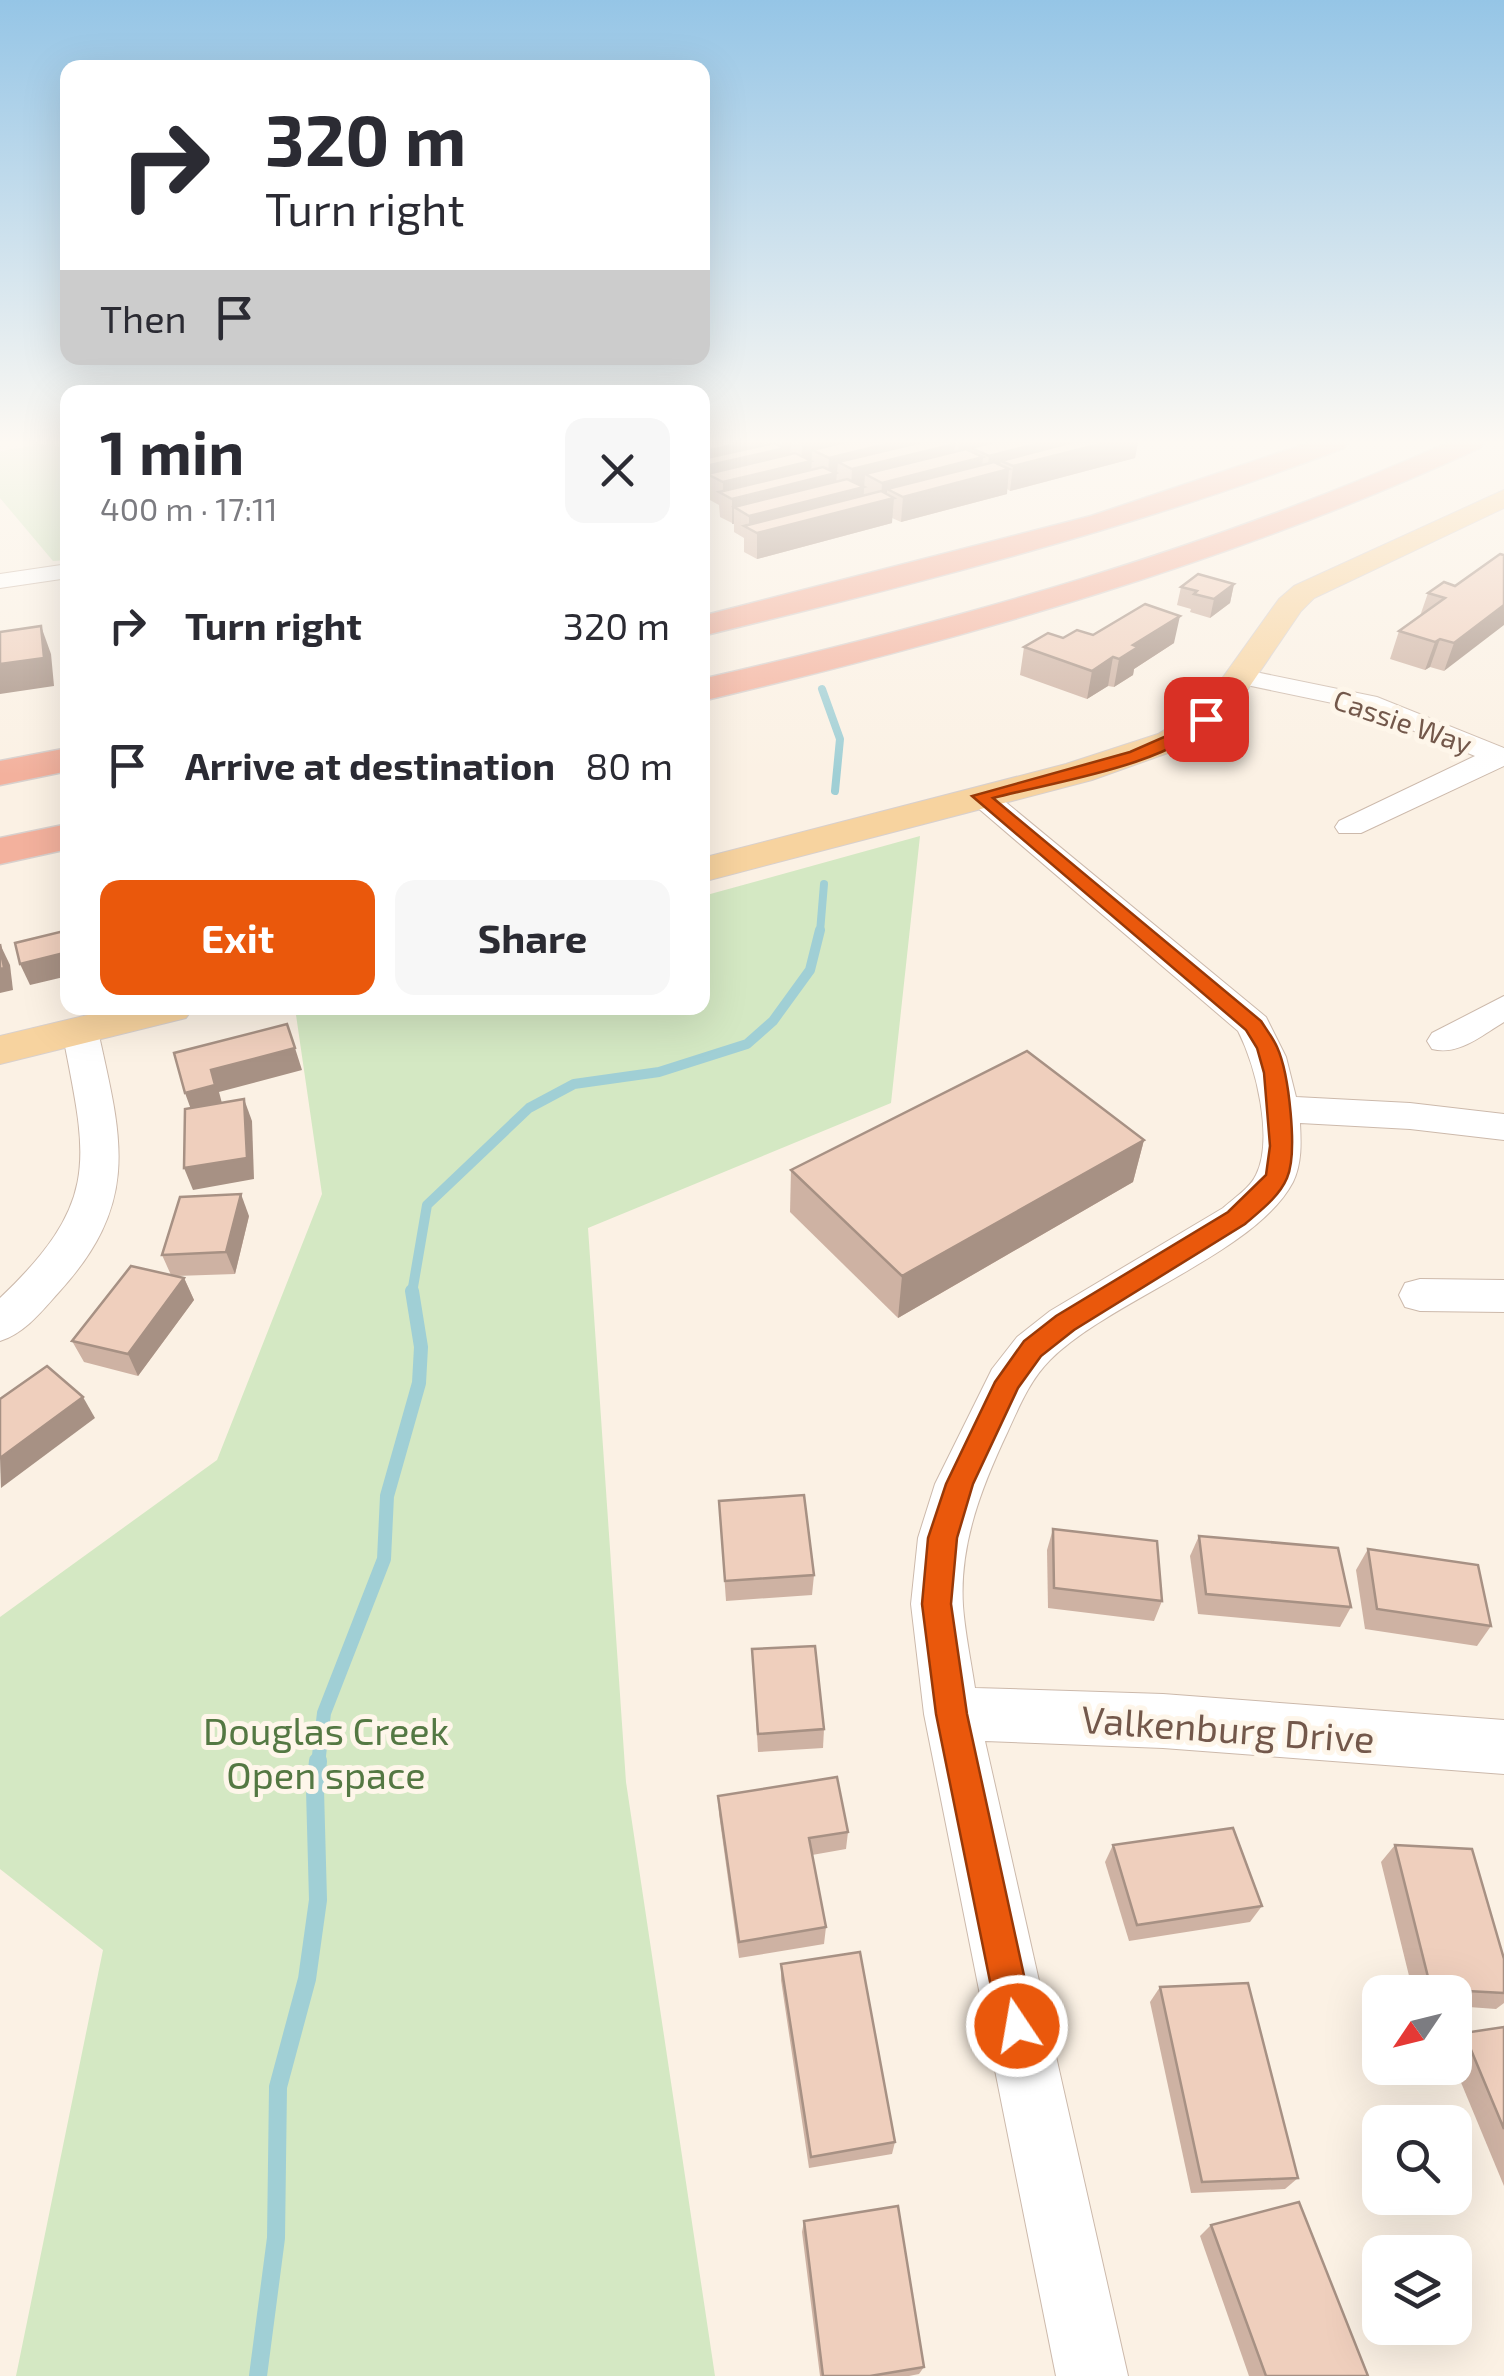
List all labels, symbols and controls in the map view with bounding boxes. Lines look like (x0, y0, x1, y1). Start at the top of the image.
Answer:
text: 320 m (265, 96, 466, 180)
icon: right (100, 100, 230, 230)
text: Turn right (265, 181, 465, 235)
icon: arrive (207, 290, 262, 345)
text: Then (100, 295, 187, 341)
text: 1 min (100, 415, 244, 487)
button: close (565, 418, 670, 523)
text: 400 m · 17:11 (100, 489, 277, 527)
icon: right (100, 598, 155, 653)
text: Turn right (185, 602, 362, 648)
text: 320 m (563, 602, 670, 648)
pin (1164, 677, 1249, 762)
street label: Cassie Way (1329, 681, 1477, 761)
icon: arrive (1179, 692, 1234, 747)
icon: arrive (100, 738, 155, 793)
text: Arrive at destination (185, 742, 555, 788)
text: 80 m (585, 742, 673, 788)
button: Exit (100, 880, 375, 995)
button: Share (395, 880, 670, 995)
street label: Valkenburg Drive (1080, 1695, 1376, 1761)
park label: Douglas Creek Open space (203, 1707, 449, 1797)
position arrow (965, 1974, 1069, 2078)
north arrow (1362, 1975, 1472, 2085)
map controls (1362, 1975, 1472, 2345)
button: search (1362, 2105, 1472, 2215)
button: layers (1362, 2235, 1472, 2345)

